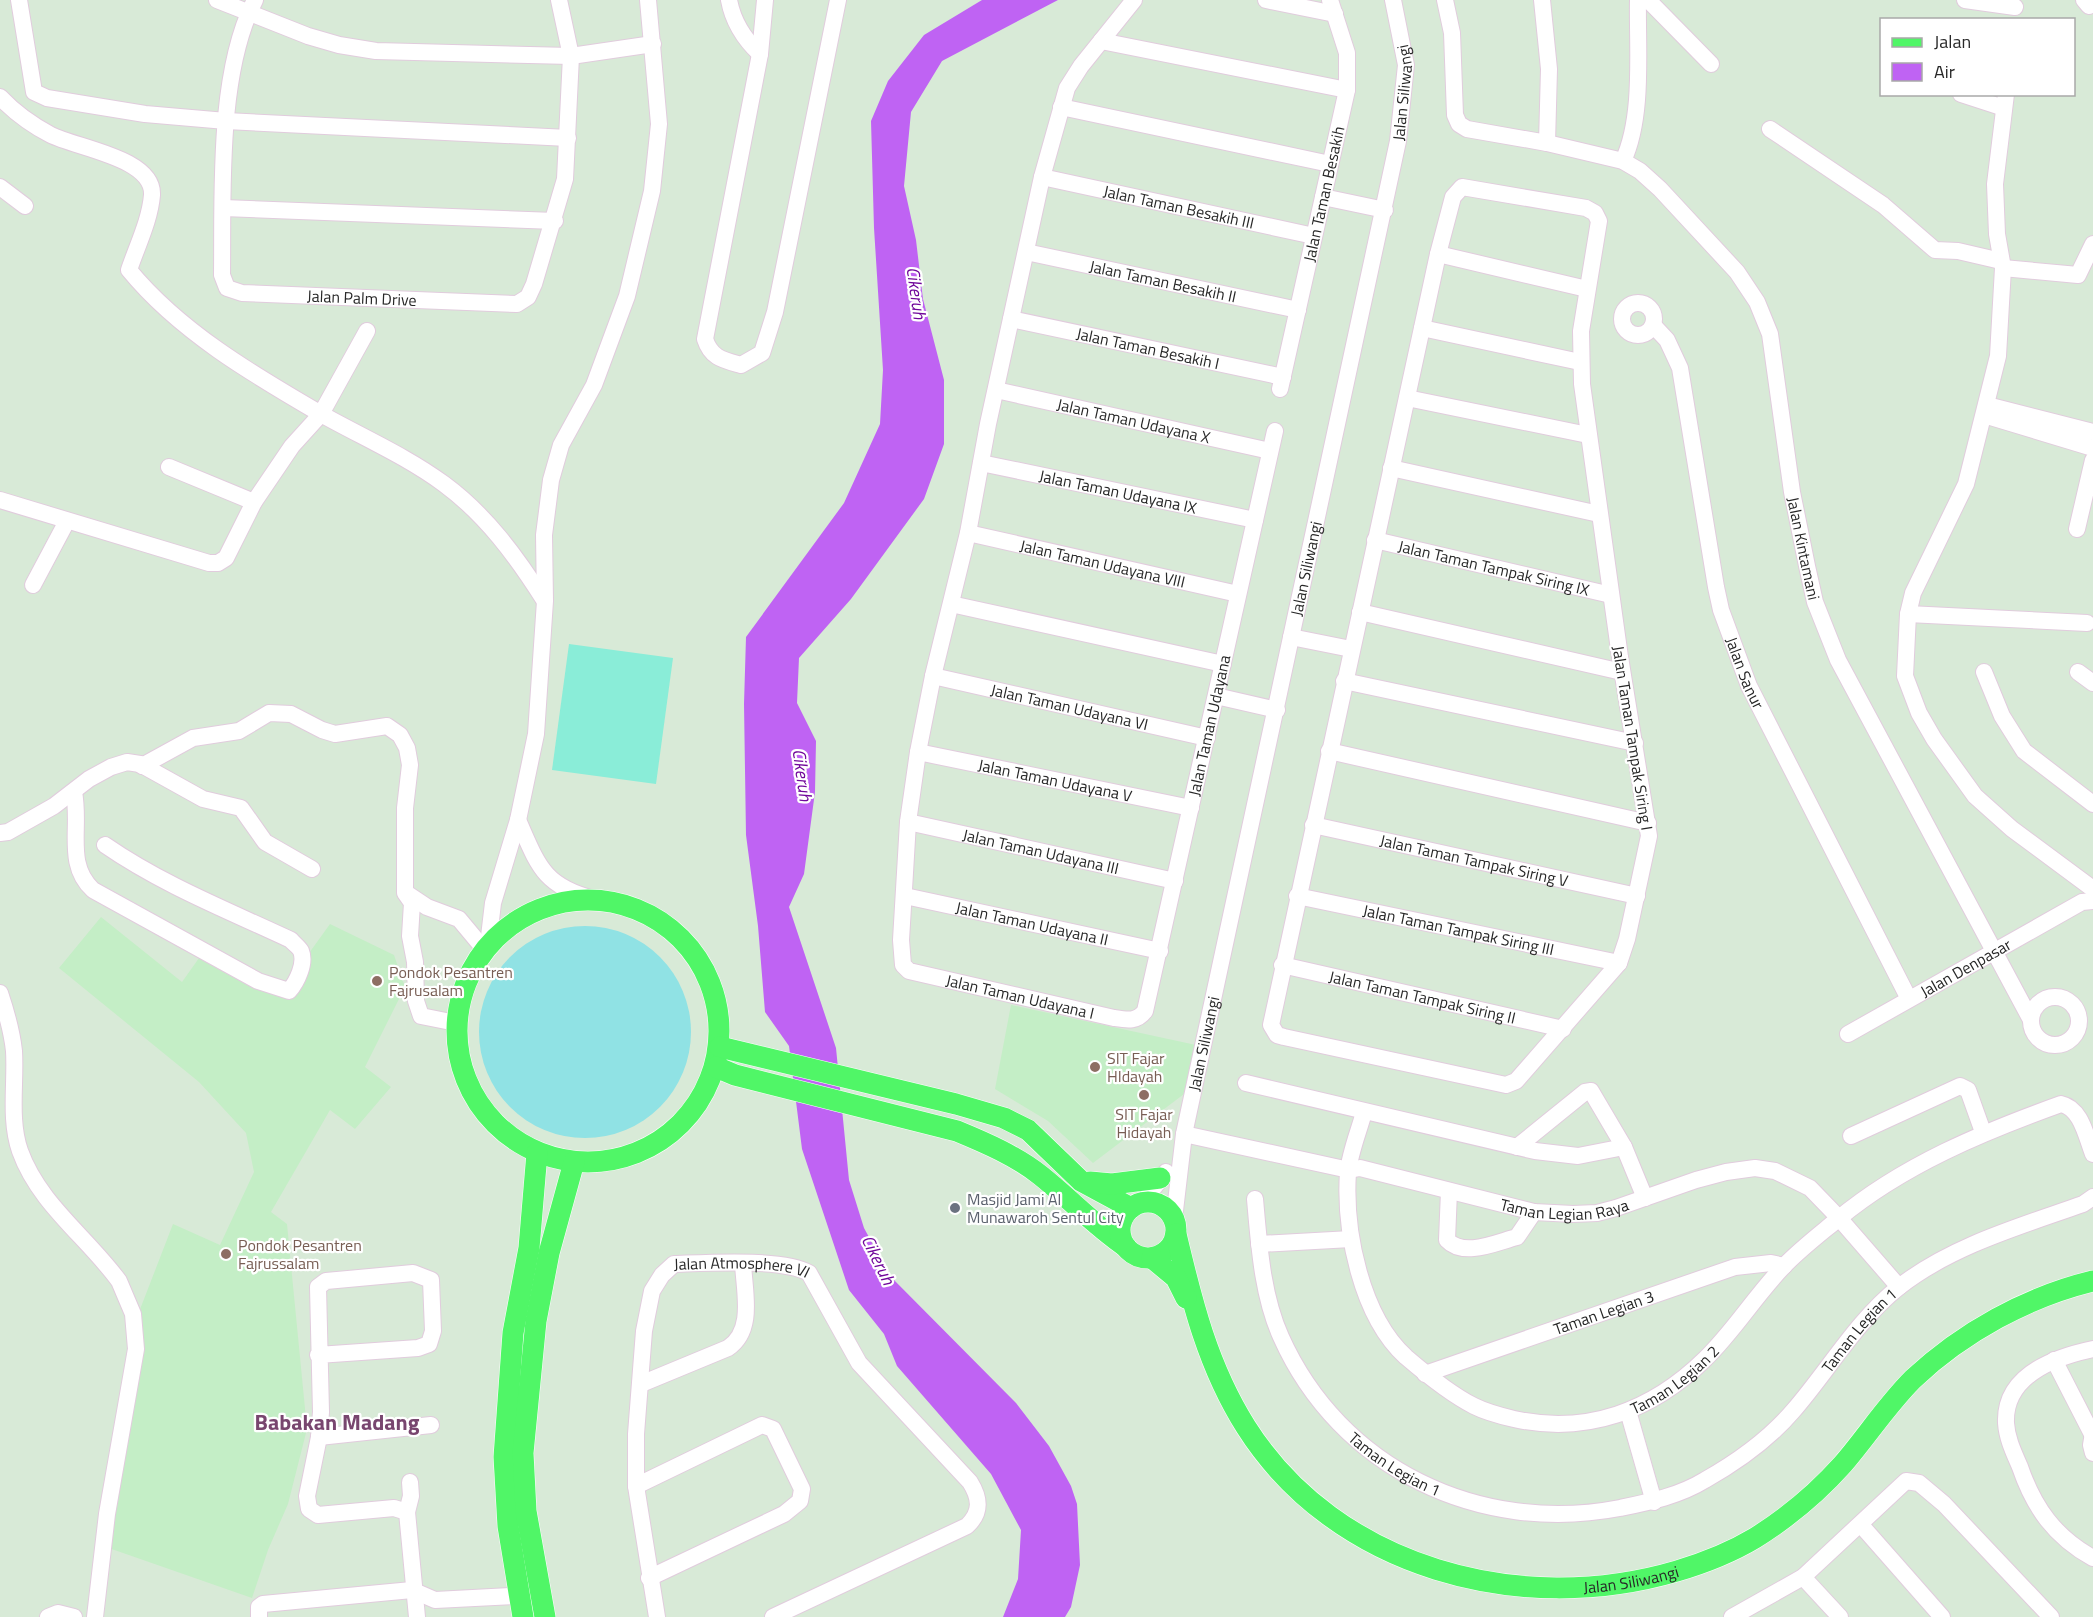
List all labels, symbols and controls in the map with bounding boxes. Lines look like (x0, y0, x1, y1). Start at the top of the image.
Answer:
legend (1880, 18, 2075, 96)
text: Jalan (1934, 28, 1971, 55)
street label: Jalan Siliwangi (1386, 43, 1418, 142)
text: Air (1934, 58, 1955, 85)
street label: Jalan Taman Besakih (1297, 124, 1351, 264)
street label: Jalan Taman Besakih III (1101, 179, 1256, 235)
street label: Jalan Taman Besakih II (1087, 254, 1239, 309)
water label: Cikeruh (899, 265, 934, 322)
street label: Jalan Palm Drive (307, 284, 417, 312)
street label: Jalan Taman Besakih I (1074, 321, 1222, 375)
street label: Jalan Taman Udayana X (1055, 392, 1213, 449)
street label: Jalan Taman Udayana IX (1037, 463, 1199, 520)
street label: Jalan Kintamani (1781, 495, 1826, 602)
street label: Jalan Siliwangi (1284, 519, 1328, 618)
street label: Jalan Taman Udayana VIII (1018, 533, 1187, 594)
street label: Jalan Taman Tampak Siring IX (1396, 534, 1592, 602)
street label: Jalan Sanur (1720, 633, 1771, 713)
street label: Jalan Taman Tampak Siring I (1607, 644, 1659, 832)
street label: Jalan Taman Udayana (1182, 652, 1236, 798)
street label: Jalan Taman Udayana VI (988, 677, 1151, 736)
water label: Cikeruh (785, 747, 820, 804)
street label: Jalan Taman Udayana V (976, 753, 1134, 808)
street label: Jalan Taman Udayana III (960, 822, 1121, 880)
street label: Jalan Taman Tampak Siring V (1378, 828, 1571, 893)
street label: Jalan Taman Udayana II (954, 895, 1111, 952)
street label: Jalan Taman Tampak Siring III (1361, 898, 1556, 961)
street label: Jalan Denpasar (1916, 932, 2016, 1003)
place label: Pondok Pesantren Fajrusalam (389, 960, 513, 1002)
street label: Jalan Taman Tampak Siring II (1327, 964, 1518, 1030)
street label: Jalan Taman Udayana I (944, 968, 1097, 1025)
marker: Pondok Pesantren Fajrusalam (370, 974, 384, 988)
street label: Jalan Siliwangi (1182, 994, 1225, 1093)
place label: SIT Fajar HIdayah (1107, 1046, 1165, 1088)
marker: SIT Fajar HIdayah (1088, 1060, 1102, 1074)
marker: SIT Fajar Hidayah (1137, 1088, 1151, 1102)
place label: SIT Fajar Hidayah (1115, 1102, 1173, 1144)
place label: Masjid Jami Al Munawaroh Sentul City (967, 1187, 1124, 1229)
street label: Taman Legian Raya (1498, 1192, 1632, 1226)
marker: Masjid Jami Al Munawaroh Sentul City (948, 1201, 962, 1215)
water label: Cikeruh (855, 1230, 903, 1290)
place label: Pondok Pesantren Fajrussalam (238, 1233, 362, 1275)
marker: Pondok Pesantren Fajrussalam (219, 1247, 233, 1261)
street label: Jalan Atmosphere VI (673, 1250, 814, 1284)
street label: Taman Legian 1 (1816, 1282, 1902, 1378)
street label: Taman Legian 3 (1550, 1284, 1657, 1341)
street label: Taman Legian 2 (1627, 1340, 1725, 1420)
district label: Babakan Madang (255, 1405, 420, 1439)
street label: Taman Legian 1 (1343, 1426, 1444, 1502)
street label: Jalan Siliwangi (1583, 1559, 1682, 1599)

